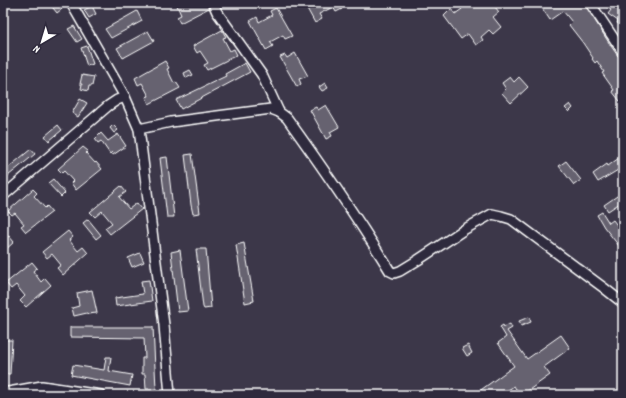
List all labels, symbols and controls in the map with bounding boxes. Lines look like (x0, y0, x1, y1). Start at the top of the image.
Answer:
north arrow (22, 22, 62, 62)
text: N (30, 40, 44, 56)

